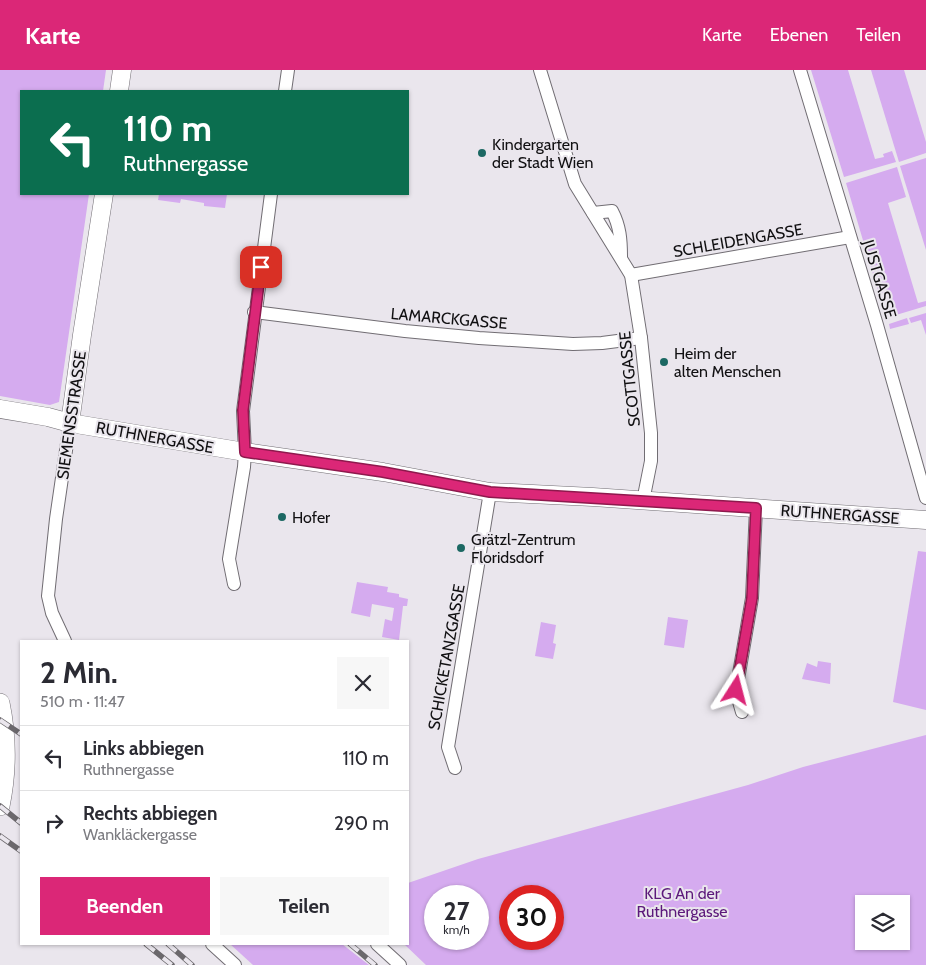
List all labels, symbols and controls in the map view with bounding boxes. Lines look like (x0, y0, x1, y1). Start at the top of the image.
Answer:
text: Karte (25, 21, 80, 50)
text: Karte (702, 24, 742, 46)
text: Ebenen (770, 24, 828, 46)
text: Teilen (856, 24, 901, 46)
text: 110 m (123, 107, 212, 150)
icon: left (40, 110, 105, 175)
place label: Kindergarten der Stadt Wien (492, 135, 593, 172)
marker: Kindergarten der Stadt Wien (476, 147, 488, 159)
text: Ruthnergasse (123, 150, 248, 177)
street label: SCHLEIDENGASSE (672, 220, 805, 261)
street label: JUSTGASSE (858, 237, 901, 321)
pin (240, 246, 282, 288)
icon: arrive (247, 253, 275, 281)
street label: LAMARCKGASSE (390, 304, 508, 333)
street label: SCOTTGASSE (615, 330, 644, 428)
place label: Heim der alten Menschen (674, 344, 781, 381)
street label: SIEMENSSTRASSE (53, 349, 90, 481)
marker: Heim der alten Menschen (658, 356, 670, 368)
street label: RUTHNERGASSE (95, 418, 215, 457)
street label: RUTHNERGASSE (780, 501, 900, 528)
place label: Hofer (292, 508, 331, 527)
marker: Hofer (276, 511, 288, 523)
place label: Grätzl-Zentrum Floridsdorf (471, 530, 576, 567)
marker: Grätzl-Zentrum Floridsdorf (455, 542, 467, 554)
street label: SCHICKETANZGASSE (424, 583, 469, 732)
text: 2 Min. (40, 654, 118, 691)
button: close (337, 657, 389, 709)
position arrow (709, 663, 761, 715)
text: 510 m · 11:47 (40, 692, 125, 711)
text: Links abbiegen (83, 737, 204, 760)
icon: left (40, 744, 68, 772)
text: 110 m (342, 747, 389, 770)
text: Ruthnergasse (83, 760, 174, 779)
text: Rechts abbiegen (83, 802, 217, 825)
icon: right (40, 809, 68, 837)
text: 290 m (334, 812, 389, 835)
text: Wankläckergasse (83, 825, 197, 844)
button: Beenden (40, 877, 210, 935)
button: Teilen (220, 877, 389, 935)
park label: KLG An der Ruthnergasse (636, 884, 728, 921)
speed limit sign: 30 (499, 885, 564, 950)
map controls (855, 895, 910, 950)
button: layers (855, 895, 910, 950)
text: 27 (444, 896, 469, 926)
text: km/h (443, 922, 470, 937)

